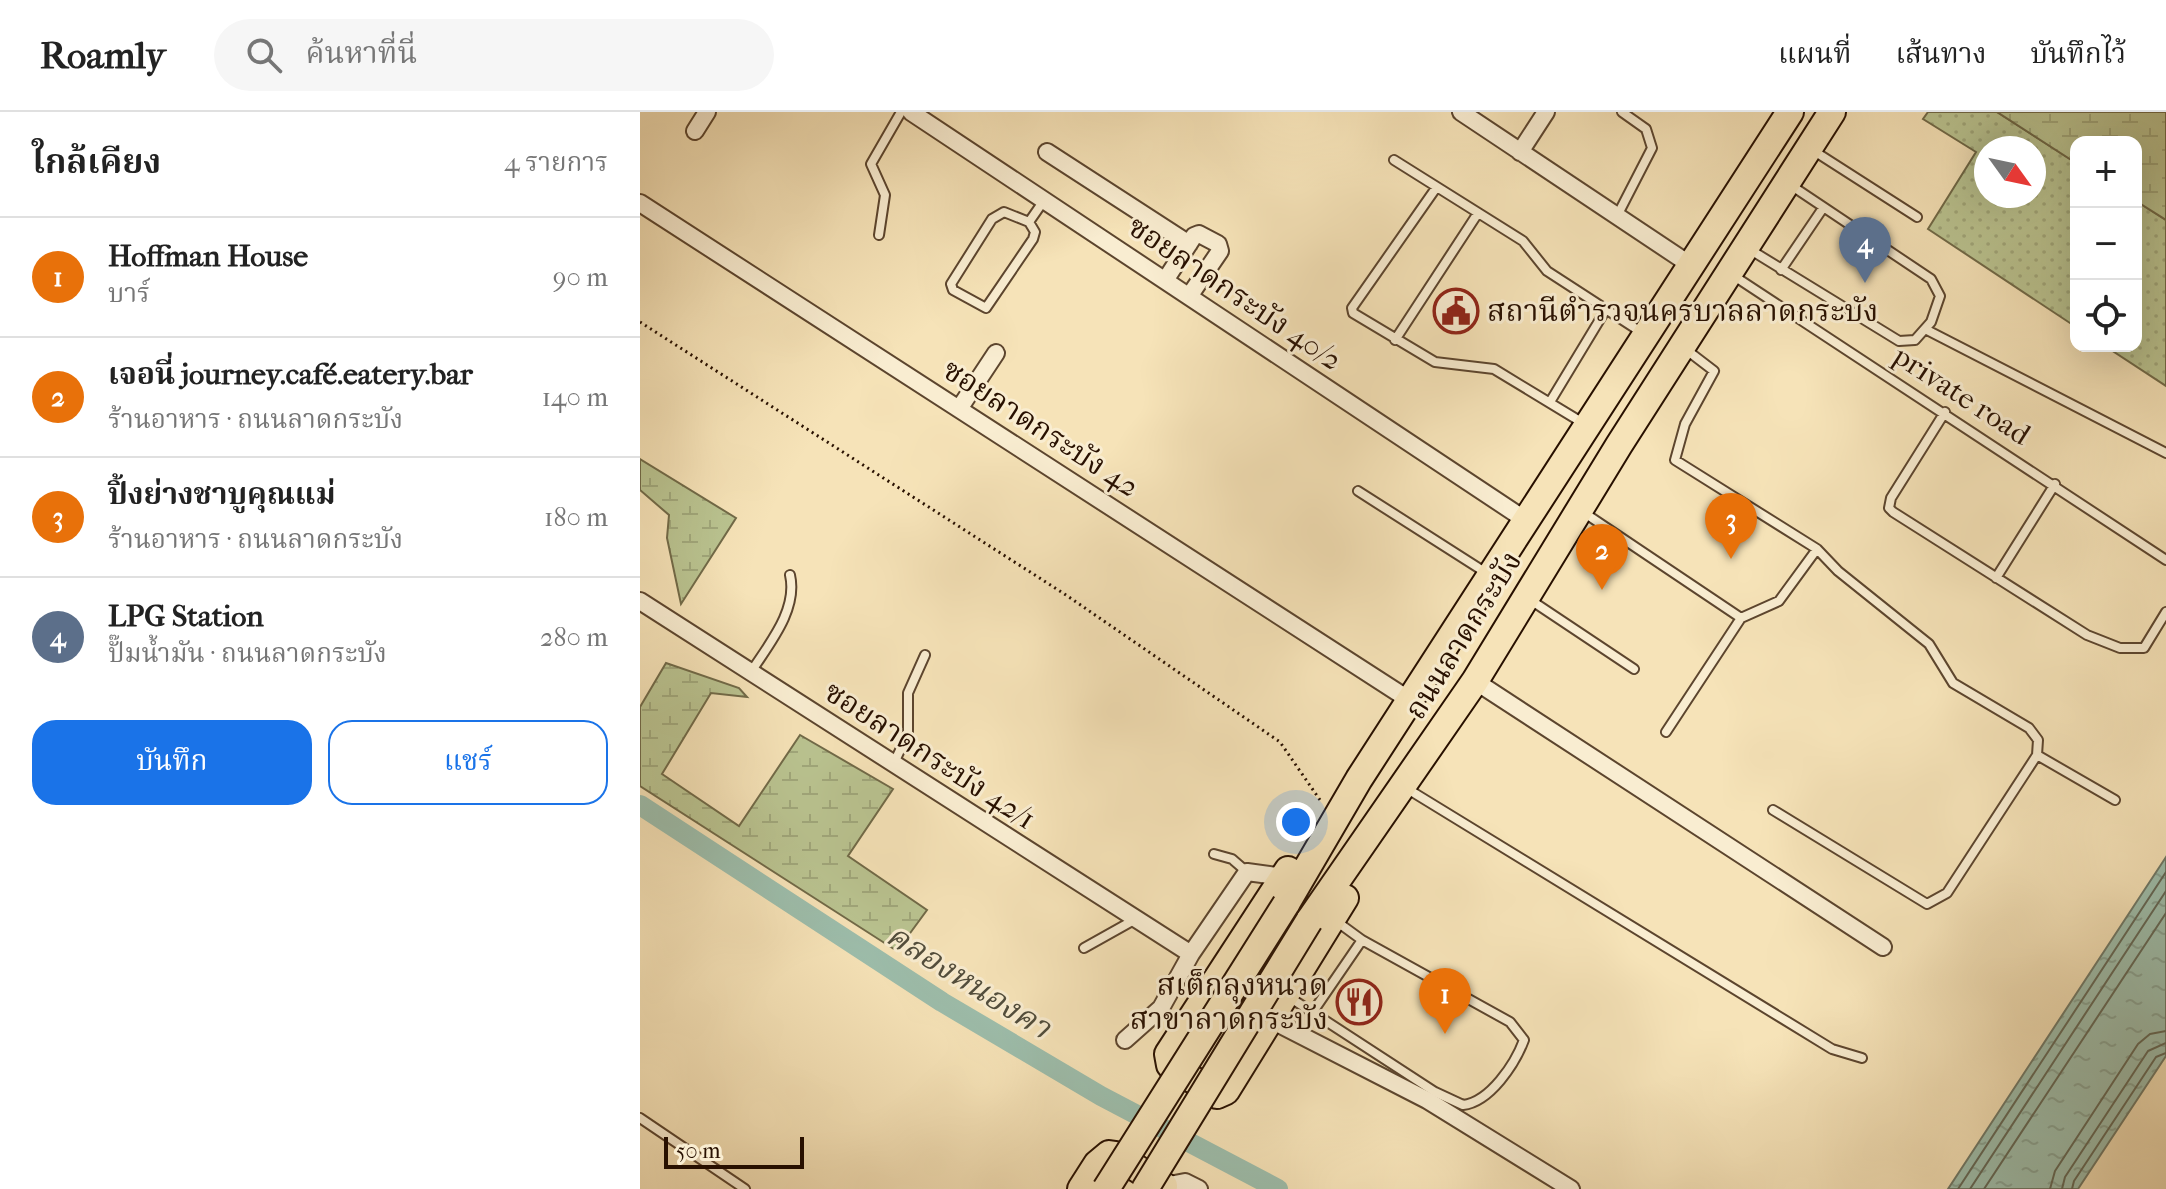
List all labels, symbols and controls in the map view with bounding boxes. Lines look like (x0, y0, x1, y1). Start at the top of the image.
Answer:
search box (214, 19, 774, 91)
text: Roamly (40, 33, 166, 78)
icon: search (242, 33, 286, 77)
text: ค้นหาที่นี่ (306, 36, 417, 71)
text: แผนที่ (1778, 37, 1851, 70)
text: เส้นทาง (1895, 37, 1987, 70)
text: บันทึกไว้ (2031, 37, 2126, 70)
north arrow (1974, 136, 2046, 208)
map controls (2070, 136, 2142, 352)
button: + (2070, 136, 2142, 208)
text: ใกล้เคียง (32, 142, 161, 182)
text: 4 รายการ (504, 147, 608, 178)
button: − (2070, 208, 2142, 280)
street label: ซอยลาดกระบัง 40/2 (1121, 209, 1348, 378)
pin: 4 (1839, 217, 1891, 283)
text: Hoffman House (108, 239, 308, 274)
text: 1 (53, 262, 63, 293)
text: 90 m (553, 262, 608, 293)
text: บาร์ (108, 278, 150, 309)
button: locate (2070, 280, 2142, 352)
public building icon: สถานีตำรวจนครบาลลาดกระบัง (1432, 287, 1480, 335)
place label: สถานีตำรวจนครบาลลาดกระบัง (1487, 294, 1878, 329)
street label: private road (1886, 338, 2037, 453)
street label: ซอยลาดกระบัง 42 (936, 352, 1145, 505)
text: เจอนี่ journey.café.eatery.bar (108, 357, 473, 392)
text: 2 (51, 382, 65, 413)
text: 140 m (542, 382, 608, 413)
text: ร้านอาหาร · ถนนลาดกระบัง (108, 404, 403, 435)
text: ปิ้งย่างชาบูคุณแม่ (108, 477, 336, 512)
pin: 3 (1705, 493, 1757, 559)
text: 3 (53, 502, 63, 533)
text: 180 m (544, 502, 608, 533)
text: ร้านอาหาร · ถนนลาดกระบัง (108, 524, 403, 555)
pin: 2 (1576, 524, 1628, 590)
street label: ถนนลาดกระบัง (1398, 545, 1529, 726)
text: LPG Station (108, 599, 264, 634)
text: 4 (50, 622, 66, 653)
text: 280 m (540, 622, 608, 653)
text: ปั๊มน้ำมัน · ถนนลาดกระบัง (108, 638, 387, 669)
street label: ซอยลาดกระบัง 42/1 (818, 674, 1042, 837)
button: บันทึก (32, 720, 312, 805)
button: แชร์ (328, 720, 608, 805)
your location (1276, 802, 1316, 842)
water label: คลองหนองคา (880, 916, 1058, 1047)
place label: สเต็กลุงหนวด สาขาลาดกระบัง (1130, 968, 1328, 1037)
pin: 1 (1419, 968, 1471, 1034)
restaurant icon: สเต็กลุงหนวด สาขาลาดกระบัง (1335, 978, 1383, 1026)
scale bar (664, 1133, 804, 1169)
text: 50 m (676, 1138, 721, 1164)

